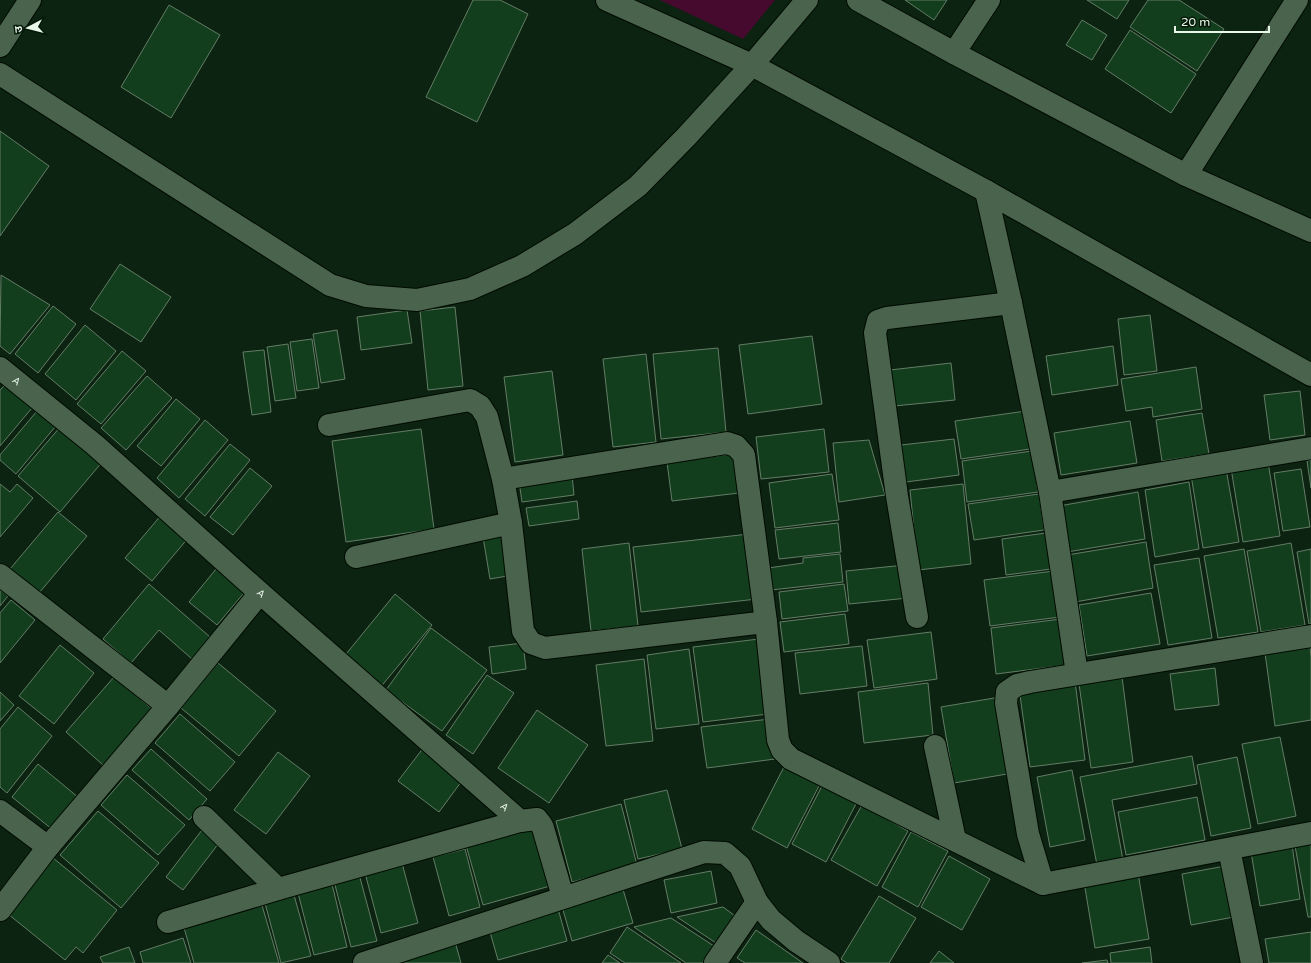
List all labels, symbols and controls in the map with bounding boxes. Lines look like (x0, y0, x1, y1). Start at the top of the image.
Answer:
north arrow (8, 8, 48, 48)
scale bar (1175, 8, 1269, 34)
text: 20 m (1181, 15, 1210, 29)
text: उ (12, 25, 25, 33)
street label: A (10, 374, 23, 388)
street label: A (254, 587, 268, 601)
street label: A (498, 800, 511, 814)

